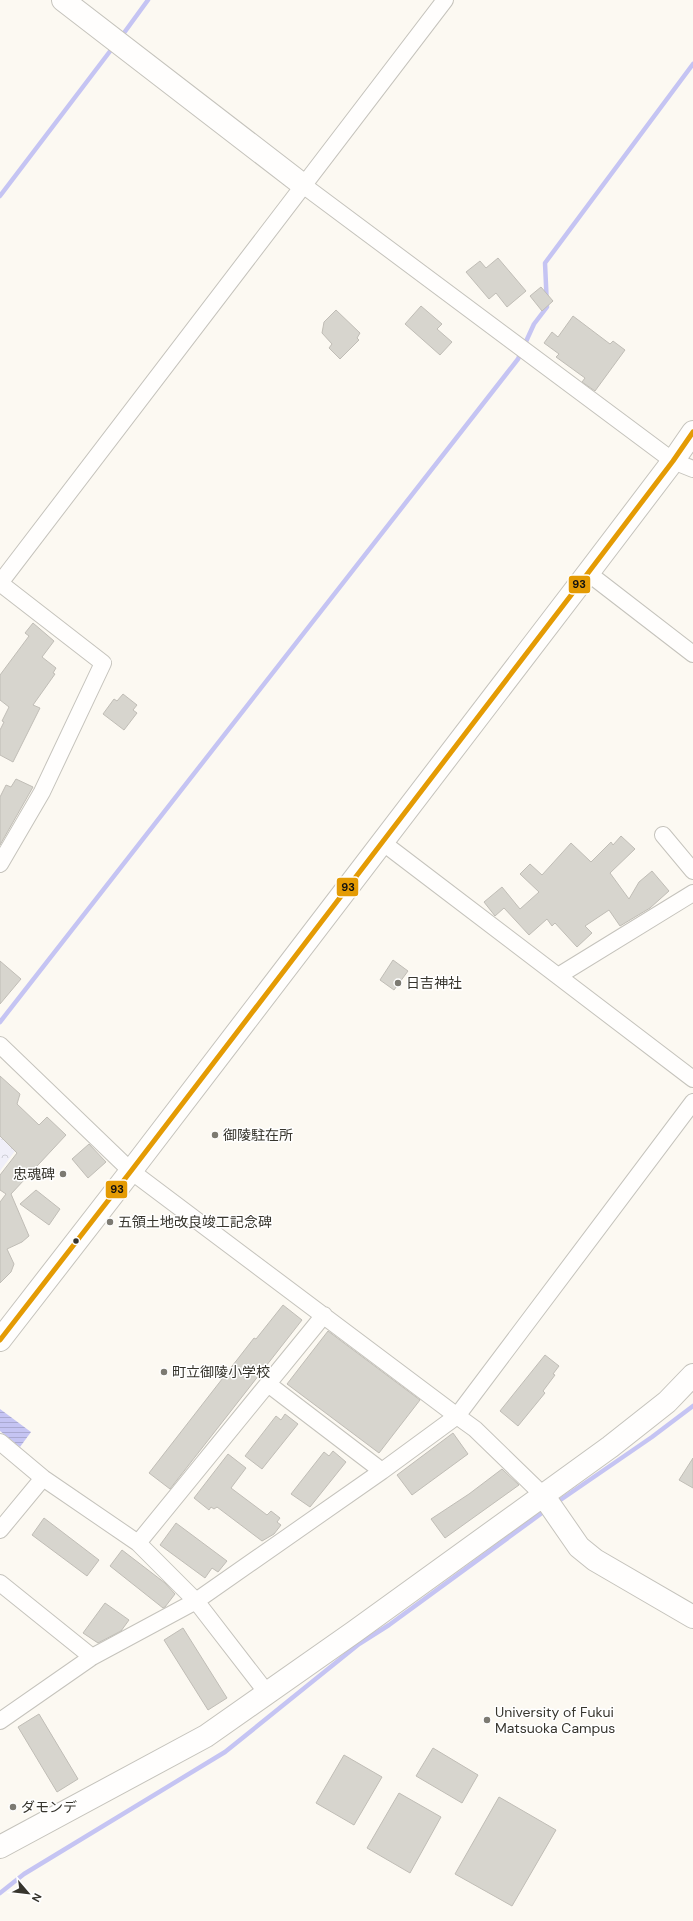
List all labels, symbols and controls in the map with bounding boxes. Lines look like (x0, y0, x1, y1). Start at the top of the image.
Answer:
line badge: 93 (568, 575, 591, 594)
text: 93 (572, 577, 586, 591)
line badge: 93 (336, 877, 359, 897)
text: 93 (341, 880, 355, 894)
place label: 日吉神社 (406, 974, 462, 992)
marker: 日吉神社 (393, 978, 403, 988)
place label: 御陵駐在所 (223, 1126, 293, 1144)
marker: 御陵駐在所 (210, 1130, 220, 1140)
place label: 忠魂碑 (13, 1165, 55, 1183)
marker: 忠魂碑 (58, 1169, 68, 1179)
line badge: 93 (105, 1180, 128, 1199)
text: 93 (110, 1182, 124, 1196)
place label: 五領土地改良竣工記念碑 (118, 1213, 272, 1231)
marker: 五領土地改良竣工記念碑 (105, 1217, 115, 1227)
unlabelled marker (71, 1236, 81, 1246)
place label: 町立御陵小学校 (172, 1363, 270, 1381)
marker: 町立御陵小学校 (159, 1367, 169, 1377)
place label: University of Fukui Matsuoka Campus (495, 1703, 615, 1737)
marker: University of Fukui Matsuoka Campus (482, 1715, 492, 1725)
place label: ダモンデ (21, 1798, 77, 1816)
marker: ダモンデ (8, 1802, 18, 1812)
north arrow (8, 1873, 48, 1913)
text: N (29, 1891, 45, 1905)

